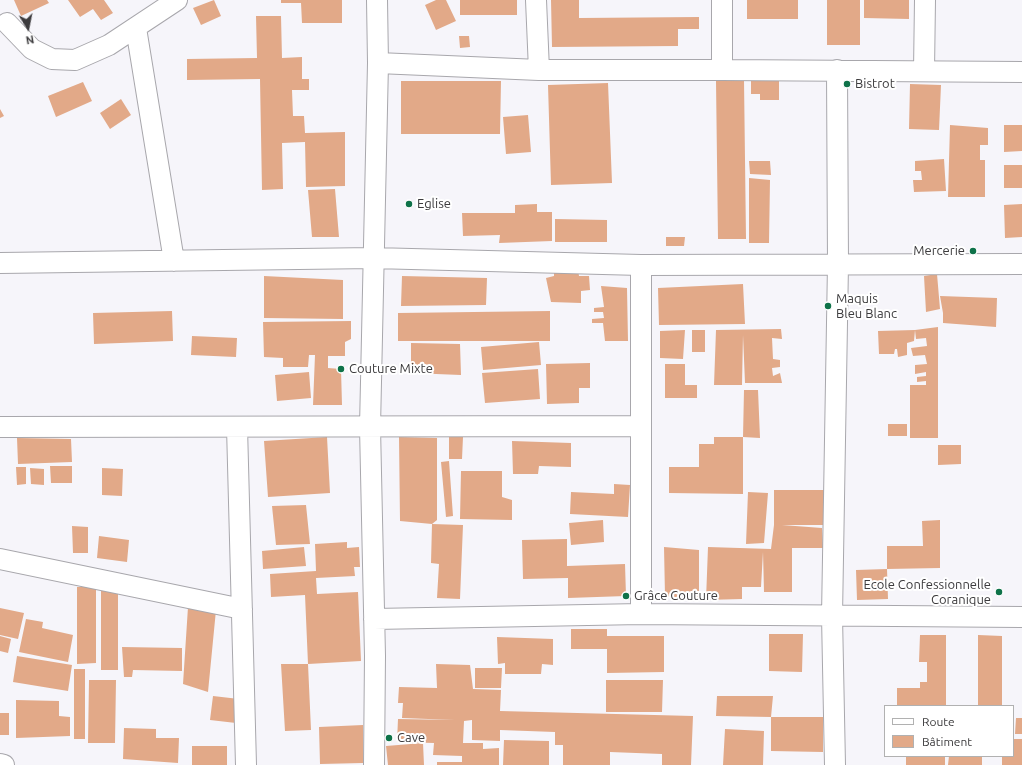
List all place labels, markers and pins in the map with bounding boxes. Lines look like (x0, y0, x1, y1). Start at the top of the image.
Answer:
place label: Bistrot (855, 76, 895, 92)
marker: Bistrot (842, 79, 852, 89)
place label: Eglise (417, 196, 451, 212)
marker: Eglise (404, 199, 414, 209)
place label: Mercerie (913, 243, 965, 259)
marker: Mercerie (968, 246, 978, 256)
place label: Maquis Bleu Blanc (836, 291, 897, 322)
marker: Maquis Bleu Blanc (823, 301, 833, 311)
place label: Couture Mixte (349, 361, 433, 377)
marker: Couture Mixte (336, 364, 346, 374)
place label: Ecole Confessionnelle Coranique (863, 577, 991, 608)
marker: Ecole Confessionnelle Coranique (994, 587, 1004, 597)
place label: Grâce Couture (634, 588, 718, 604)
marker: Grâce Couture (621, 591, 631, 601)
place label: Cave (397, 730, 425, 746)
marker: Cave (384, 733, 394, 743)

